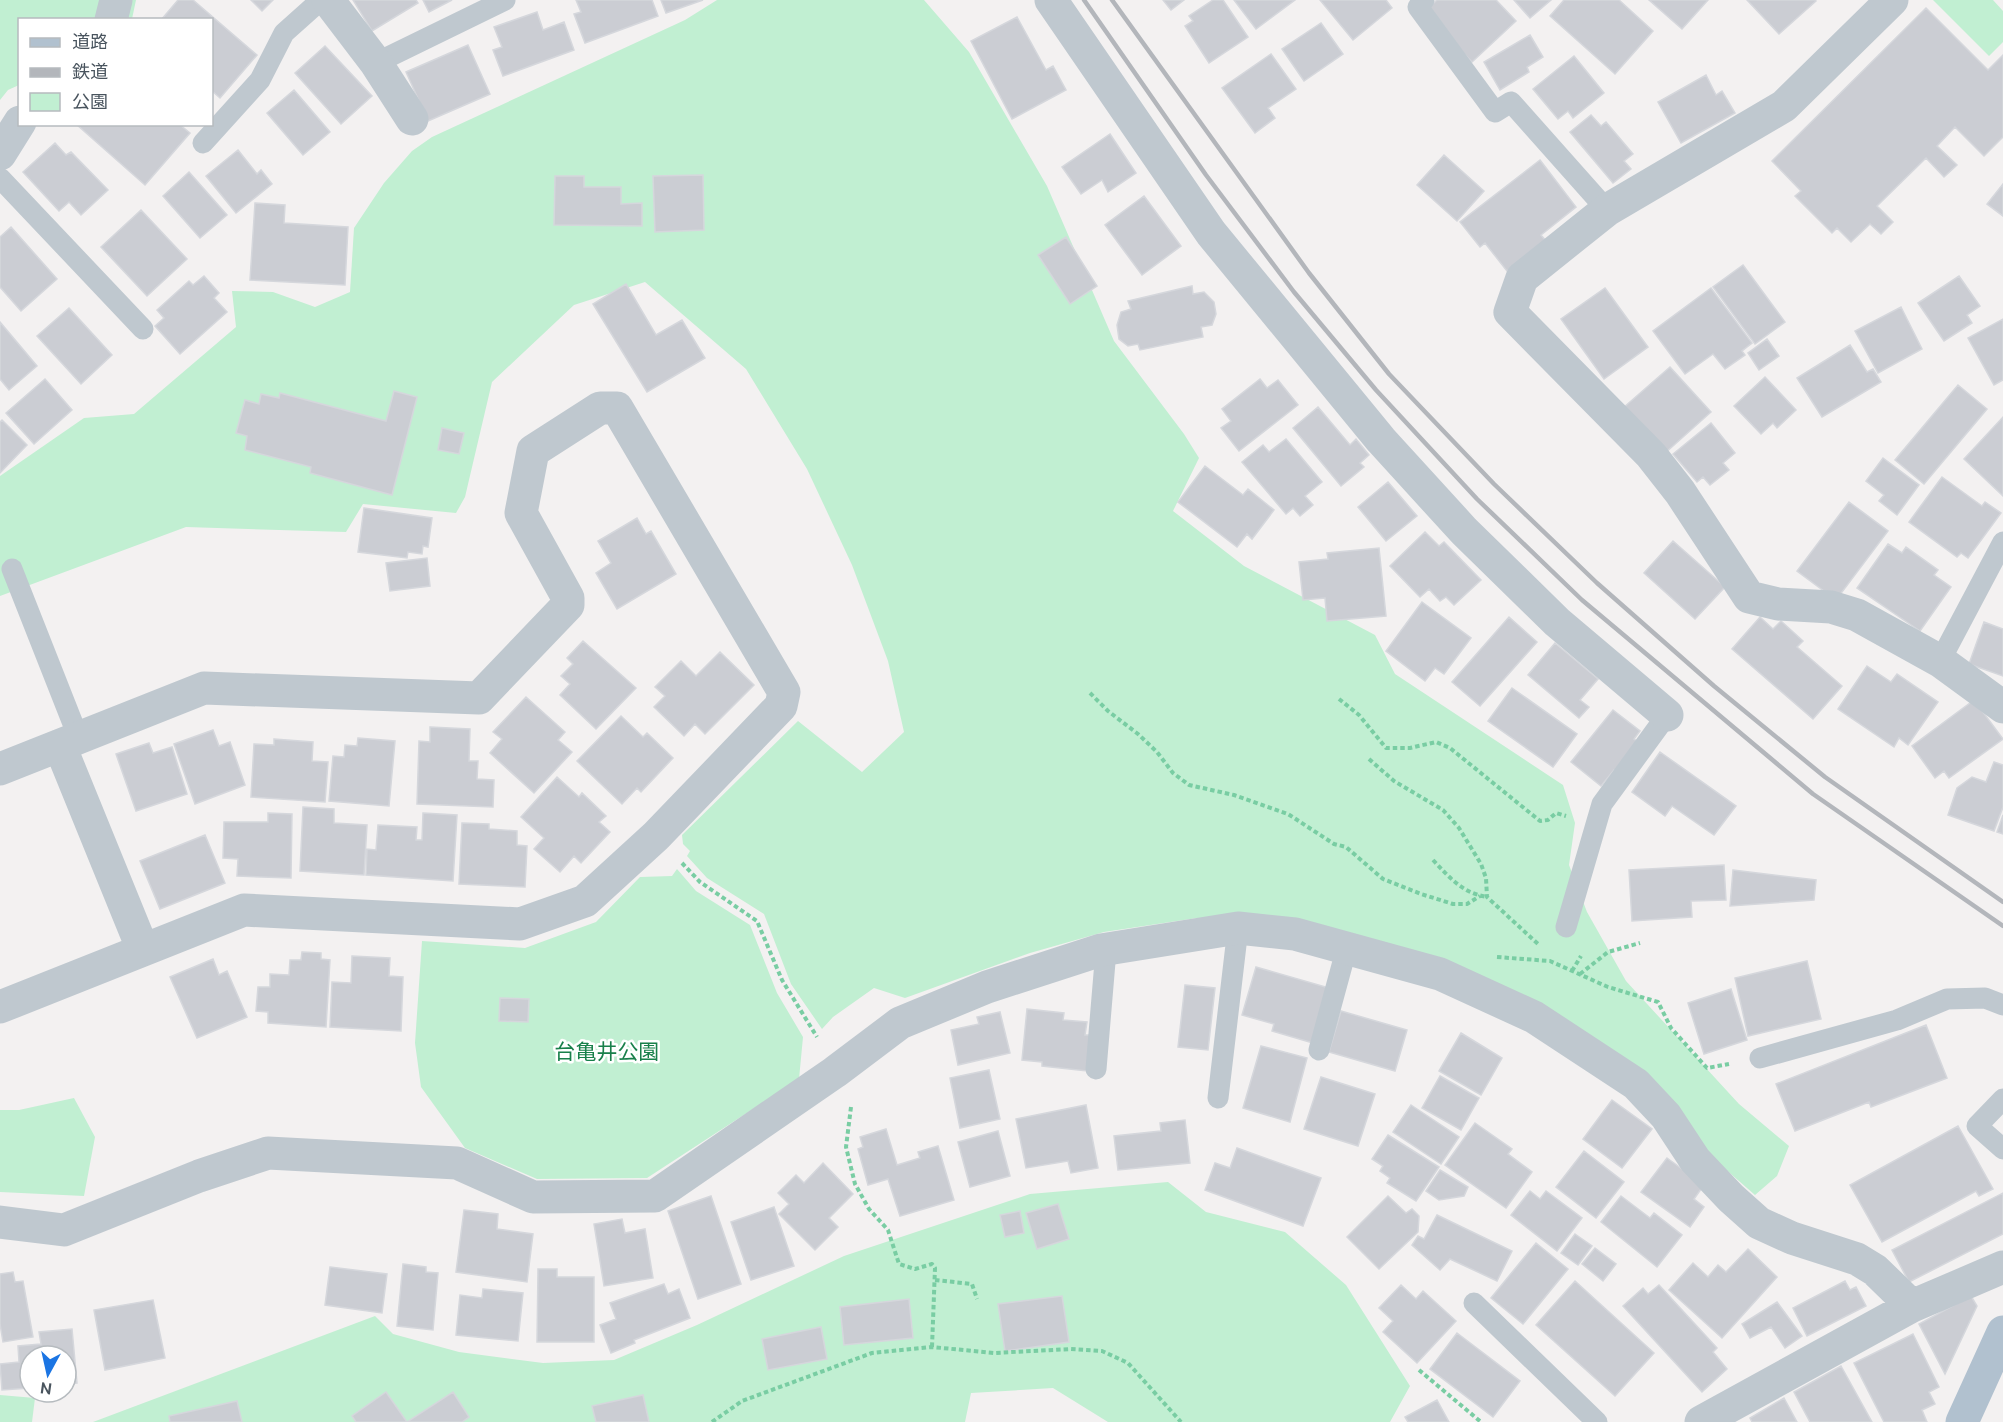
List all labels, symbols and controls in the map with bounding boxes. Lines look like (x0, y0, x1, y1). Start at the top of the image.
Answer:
legend (18, 18, 213, 126)
text: 道路 (72, 31, 108, 51)
text: 鉄道 (72, 61, 108, 81)
text: 公園 (72, 91, 108, 111)
park label: 台亀井公園 (555, 1039, 660, 1063)
north arrow (18, 1344, 78, 1404)
text: N (39, 1379, 53, 1399)

